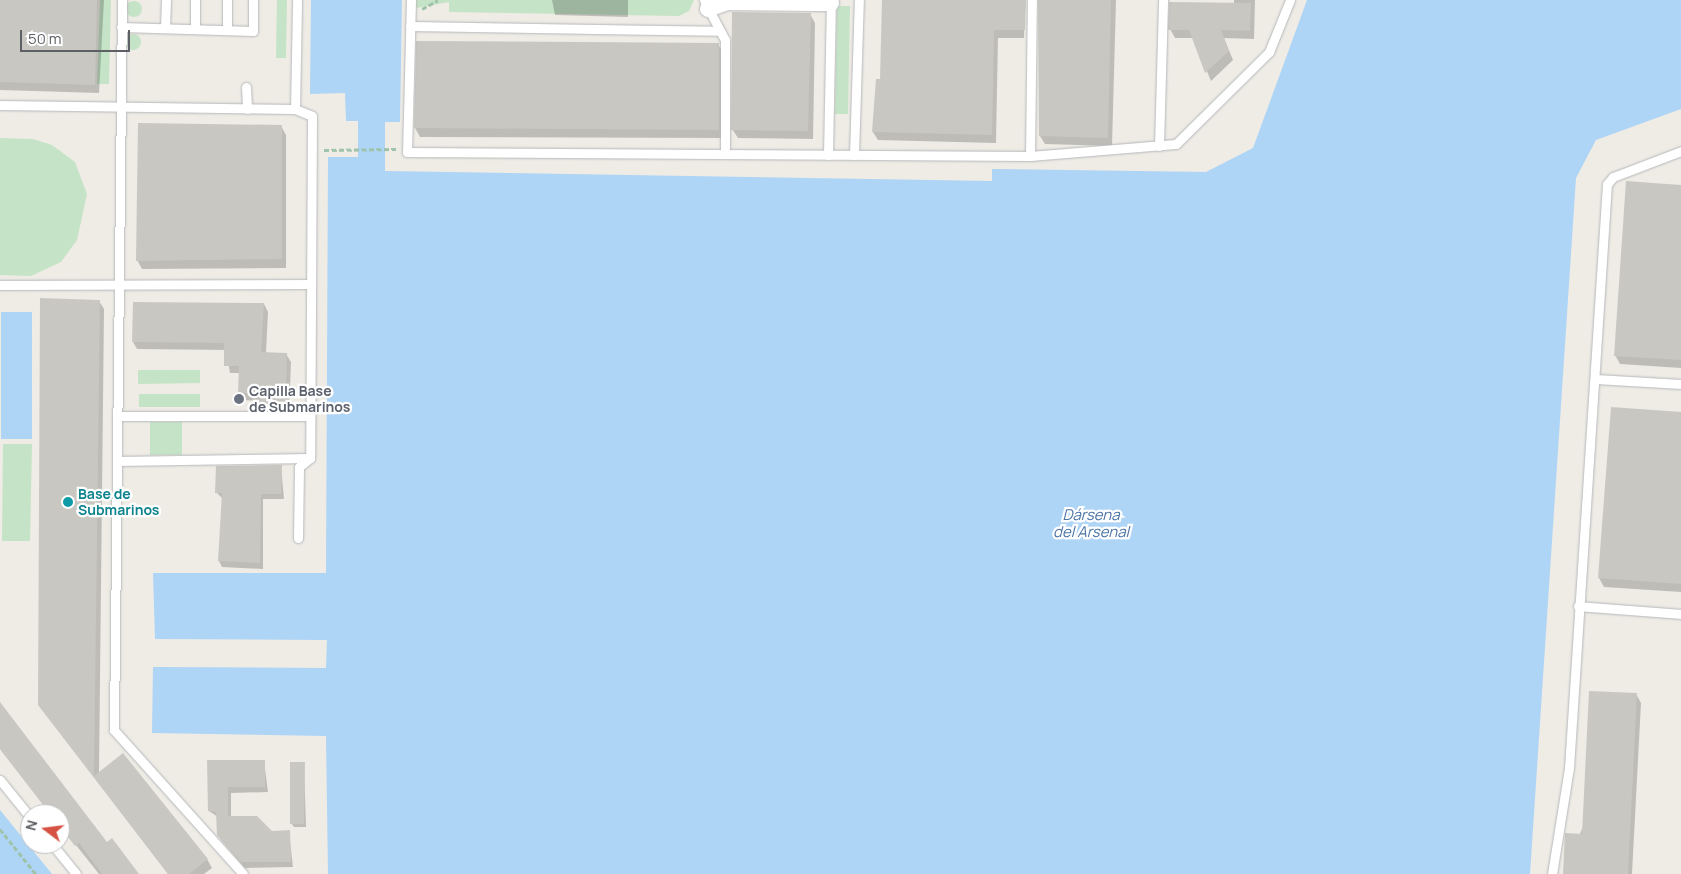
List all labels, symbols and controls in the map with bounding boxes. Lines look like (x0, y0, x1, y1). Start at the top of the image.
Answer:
scale bar (22, 20, 132, 52)
text: 50 m (28, 28, 62, 49)
place label: Capilla Base de Submarinos (249, 383, 350, 416)
marker: Capilla Base de Submarinos (233, 393, 245, 405)
place label: Base de Submarinos (78, 486, 159, 518)
marker: Base de Submarinos (62, 496, 74, 508)
water label: Dársena del Arsenal (1053, 505, 1129, 540)
north arrow (20, 804, 70, 854)
text: N (21, 818, 41, 833)

